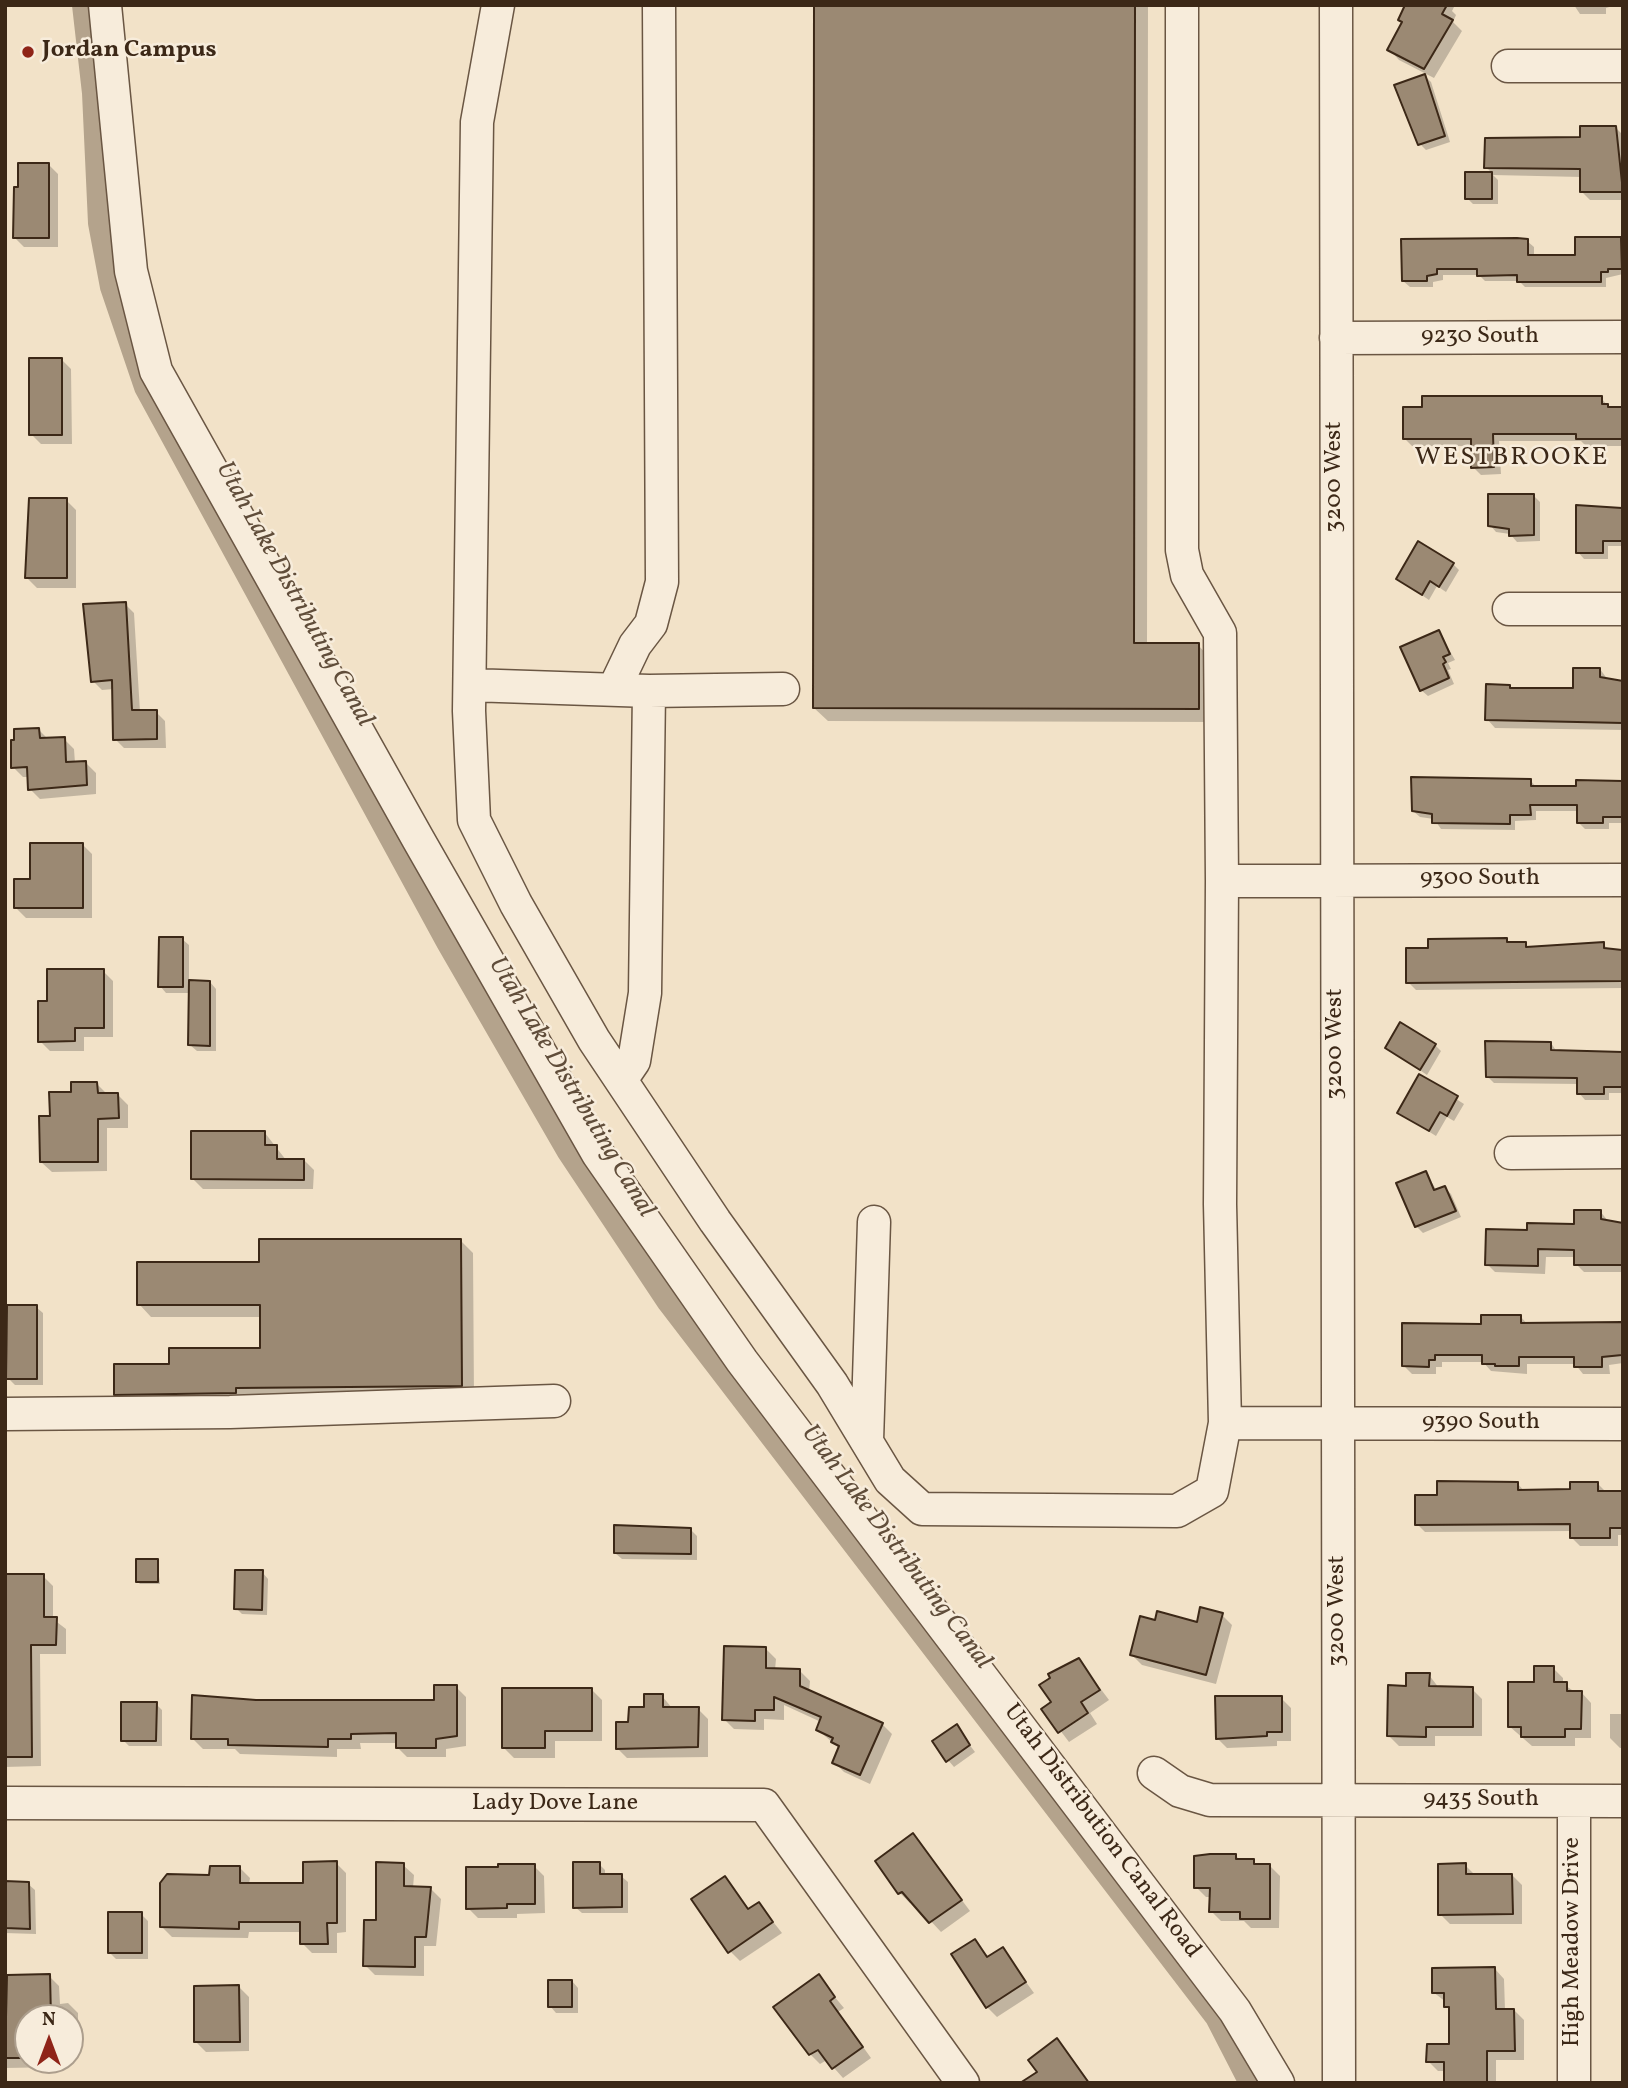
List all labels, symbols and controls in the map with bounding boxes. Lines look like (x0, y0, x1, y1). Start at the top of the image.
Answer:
place label: Jordan Campus (42, 38, 217, 66)
marker: Jordan Campus (20, 44, 36, 60)
street label: 9230 South (1421, 324, 1539, 352)
street label: 3200 West (1322, 421, 1350, 533)
district label: WESTBROOKE (1416, 443, 1608, 475)
water label: Utah Lake Distributing Canal (207, 457, 379, 733)
street label: 9300 South (1420, 866, 1540, 894)
water label: Utah Lake Distributing Canal (480, 952, 660, 1224)
street label: 3200 West (1323, 988, 1351, 1100)
street label: 9390 South (1422, 1410, 1540, 1438)
water label: Utah Lake Distributing Canal (793, 1419, 997, 1677)
street label: 3200 West (1325, 1555, 1353, 1667)
street label: Utah Distribution Canal Road (996, 1699, 1206, 1965)
street label: 9435 South (1423, 1787, 1539, 1815)
street label: Lady Dove Lane (472, 1791, 638, 1819)
street label: High Meadow Drive (1560, 1837, 1588, 2047)
north arrow (14, 2004, 84, 2074)
text: N (42, 2007, 56, 2033)

